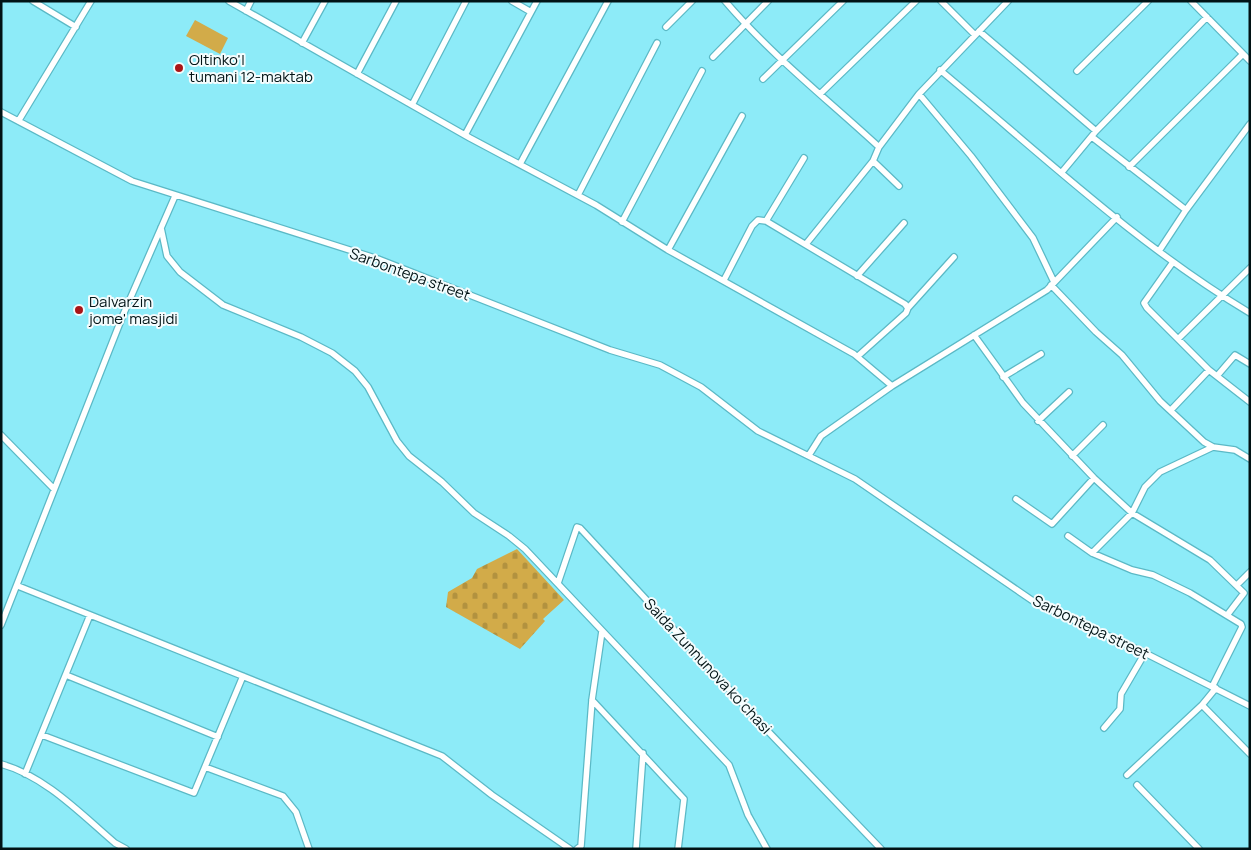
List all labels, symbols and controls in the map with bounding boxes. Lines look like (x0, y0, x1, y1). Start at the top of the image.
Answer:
place label: Oltinko'l tumani 12-maktab (189, 49, 313, 87)
marker: Oltinko'l tumani 12-maktab (173, 62, 185, 74)
street label: Sarbontepa street (347, 242, 473, 306)
place label: Dalvarzin jome' masjidi (88, 291, 178, 329)
marker: Dalvarzin jome' masjidi (73, 304, 85, 316)
street label: Sarbontepa street (1029, 590, 1153, 664)
street label: Saida Zunnunova koʻchasi (639, 594, 777, 738)

